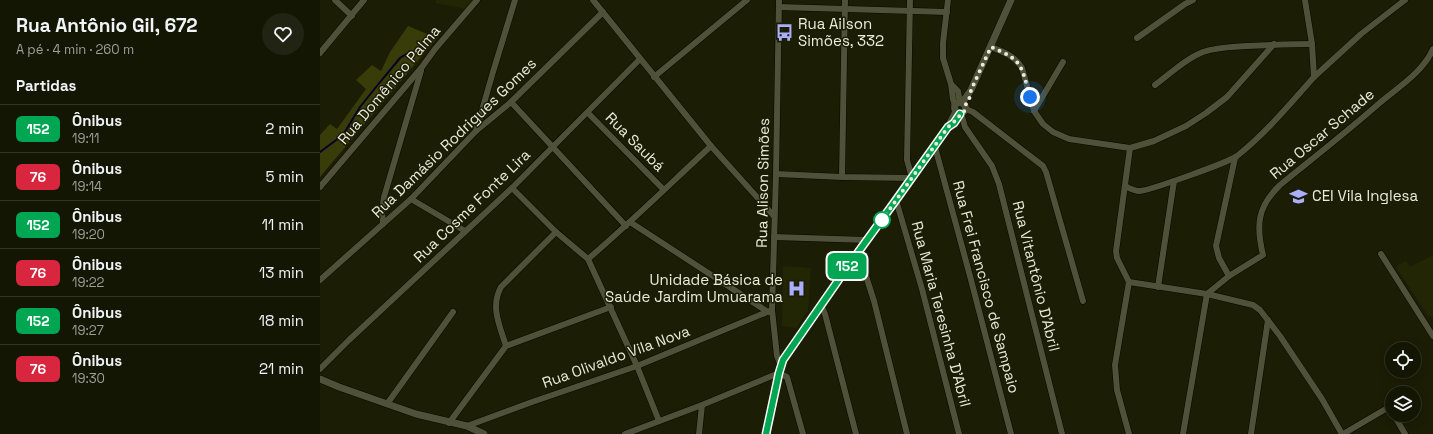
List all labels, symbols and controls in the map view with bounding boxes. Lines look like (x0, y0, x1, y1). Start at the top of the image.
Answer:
text: Rua Antônio Gil, 672 (16, 13, 198, 38)
button: heart (262, 13, 304, 55)
place label: Rua Ailson Simões, 332 (798, 14, 884, 50)
street label: Rua Domênico Palma (333, 21, 444, 148)
bus stop icon: Rua Ailson Simões, 332 (775, 23, 795, 43)
text: A pé · 4 min · 260 m (16, 41, 134, 58)
street label: Rua Damásio Rodrigues Gomes (367, 54, 540, 222)
text: Partidas (16, 76, 76, 95)
street label: Rua Oscar Schade (1266, 84, 1378, 183)
your location (1020, 87, 1040, 107)
street label: Rua Saubá (602, 108, 669, 176)
text: Ônibus (72, 111, 122, 130)
street label: Rua Alison Simões (752, 118, 773, 248)
text: 2 min (265, 119, 304, 138)
text: 152 (27, 120, 49, 138)
text: 19:11 (72, 130, 100, 147)
street label: Rua Cosme Fonte Lira (409, 145, 534, 266)
text: Ônibus (72, 159, 122, 178)
text: 5 min (265, 167, 304, 186)
text: 76 (30, 168, 46, 186)
text: 19:14 (72, 178, 102, 195)
street label: Rua Frei Francisco de Sampaio (949, 178, 1024, 395)
school or university icon: CEI Vila Inglesa (1289, 186, 1309, 206)
place label: CEI Vila Inglesa (1312, 186, 1418, 205)
street label: Rua Vitantônio D'Abril (1009, 199, 1064, 353)
text: Ônibus (72, 207, 122, 226)
unlabelled marker (873, 211, 891, 229)
text: 11 min (262, 215, 304, 234)
text: 152 (27, 216, 49, 234)
street label: Rua Maria Teresinha D'Abril (908, 219, 975, 409)
text: 19:20 (72, 226, 105, 243)
line badge: 152 (824, 253, 870, 279)
text: Ônibus (72, 255, 122, 274)
text: 152 (836, 257, 858, 275)
text: 13 min (259, 263, 304, 282)
text: 76 (30, 264, 46, 282)
place label: Unidade Básica de Saúde Jardim Umuarama (605, 270, 783, 306)
text: 19:22 (72, 274, 104, 291)
hospital icon: Unidade Básica de Saúde Jardim Umuarama (786, 279, 806, 299)
text: Ônibus (72, 303, 122, 322)
text: 18 min (259, 311, 304, 330)
text: 152 (27, 312, 49, 330)
street label: Rua Olivaldo Vila Nova (539, 321, 693, 392)
text: 19:27 (72, 322, 104, 339)
map controls (1385, 342, 1421, 422)
button: locate (1385, 342, 1421, 378)
text: Ônibus (72, 351, 122, 370)
text: 21 min (259, 359, 304, 378)
text: 76 (30, 360, 46, 378)
text: 19:30 (72, 370, 105, 387)
button: layers (1385, 386, 1421, 422)

